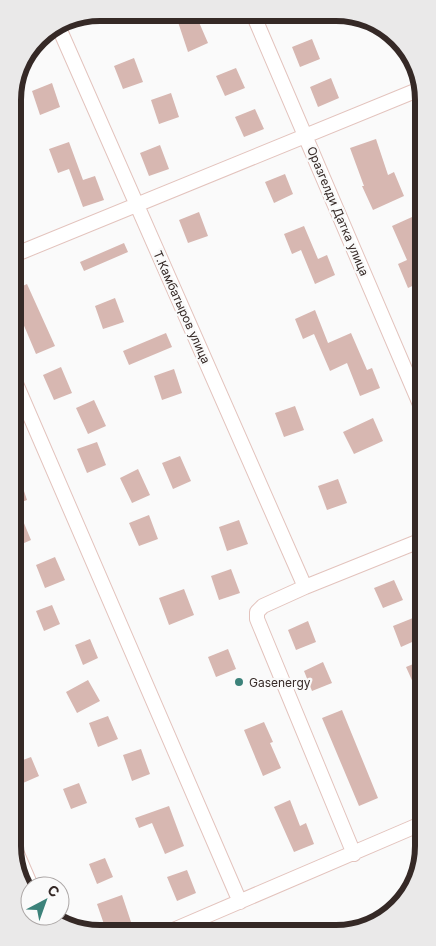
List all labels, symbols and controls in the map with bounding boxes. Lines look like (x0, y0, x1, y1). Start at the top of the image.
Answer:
street label: Оразгелди Датка улица (304, 144, 372, 278)
street label: Т.Камбатыров улица (150, 248, 214, 366)
place label: Gasenergy (249, 675, 311, 690)
marker: Gasenergy (233, 676, 245, 688)
north arrow (20, 876, 70, 926)
text: С (44, 881, 63, 901)

